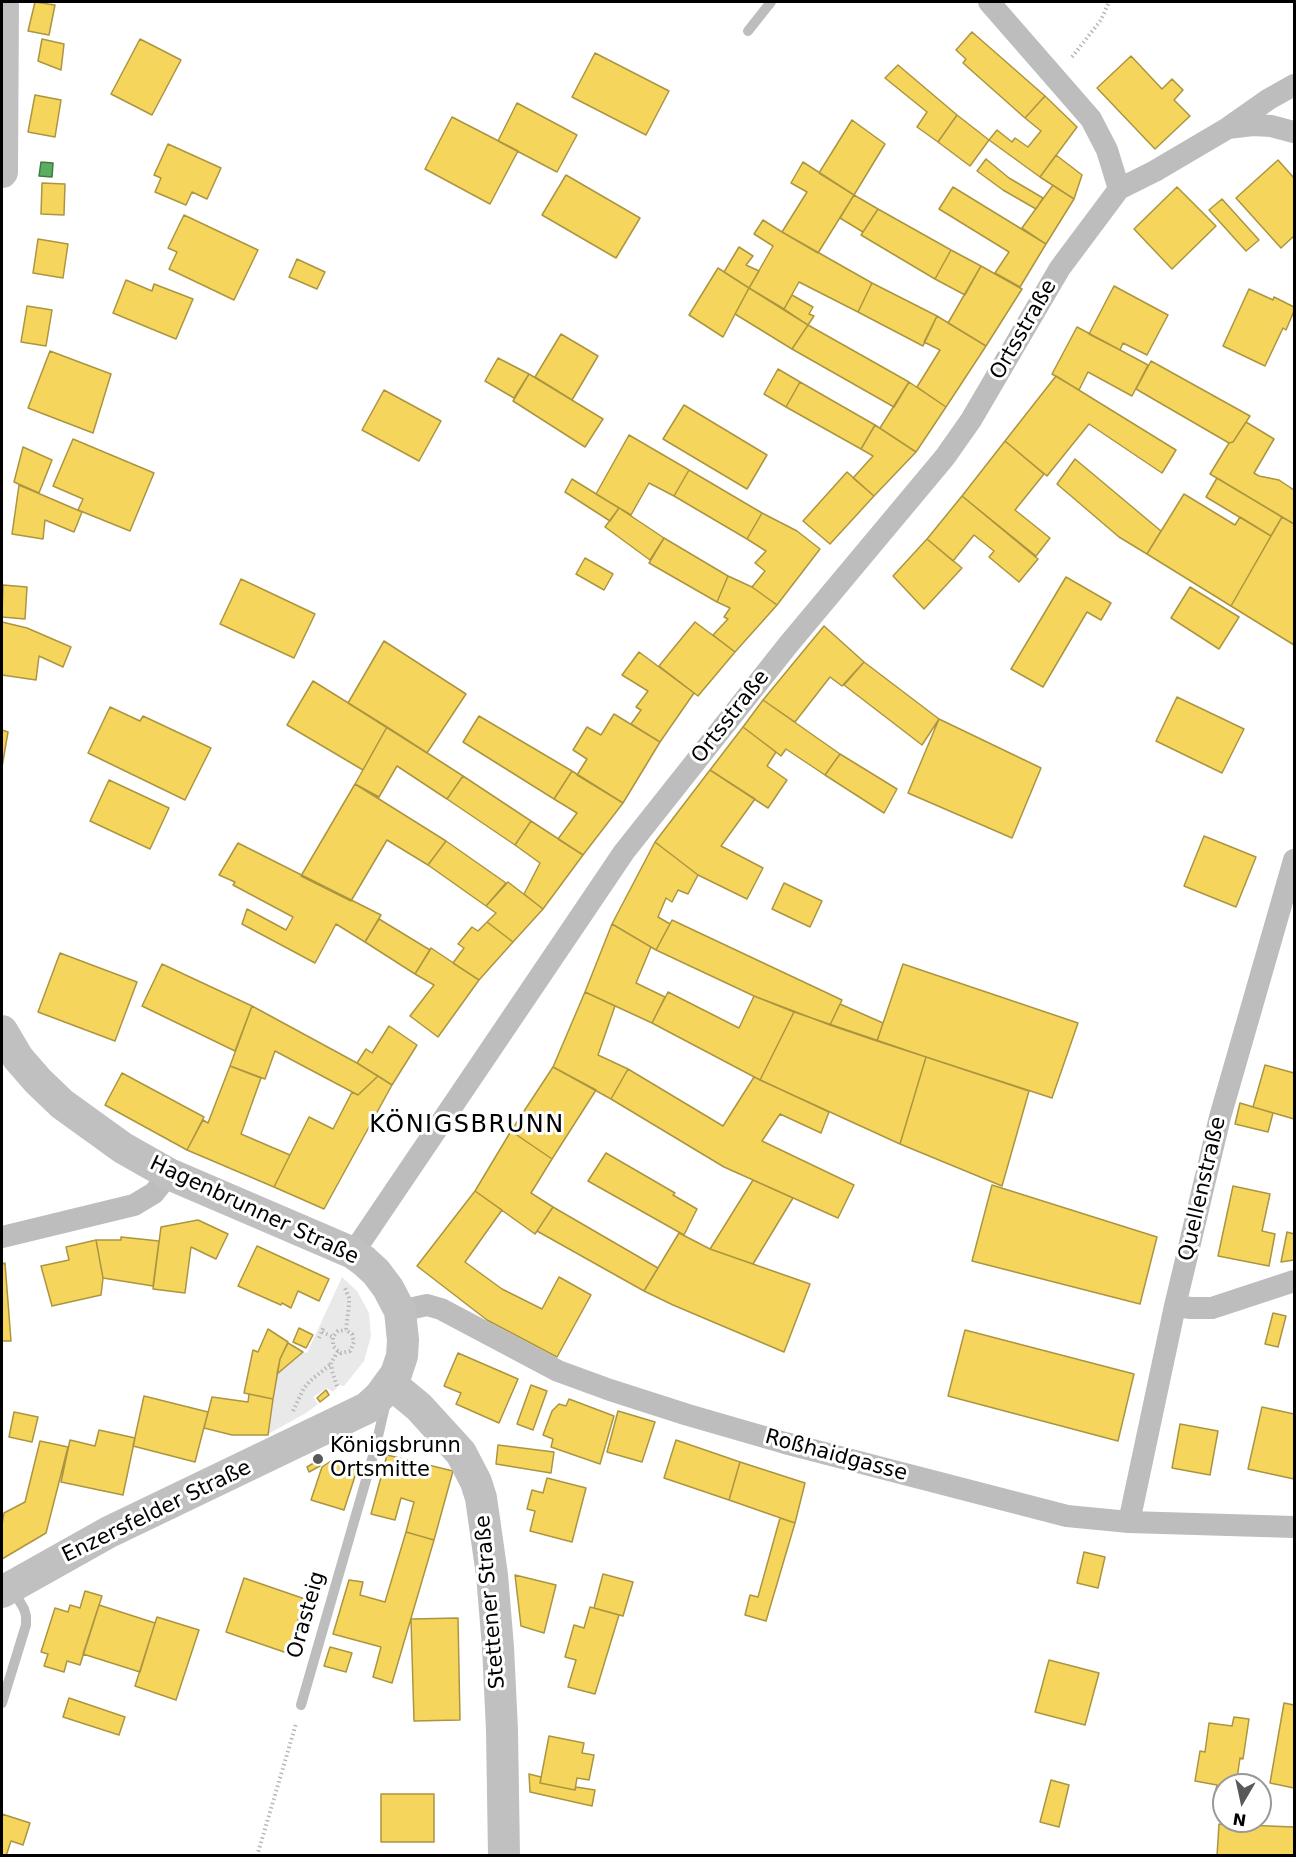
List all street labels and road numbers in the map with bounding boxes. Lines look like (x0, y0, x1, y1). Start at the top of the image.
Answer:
street label: Ortsstraße (985, 276, 1063, 384)
street label: Ortsstraße (687, 665, 775, 769)
street label: Quellenstraße (1174, 1114, 1232, 1264)
street label: Hagenbrunner Straße (146, 1151, 362, 1271)
street label: Roßhaidgasse (762, 1425, 910, 1487)
street label: Enzersfelder Straße (58, 1455, 256, 1569)
street label: Stettener Straße (471, 1514, 511, 1690)
street label: Orasteig (283, 1569, 331, 1661)

